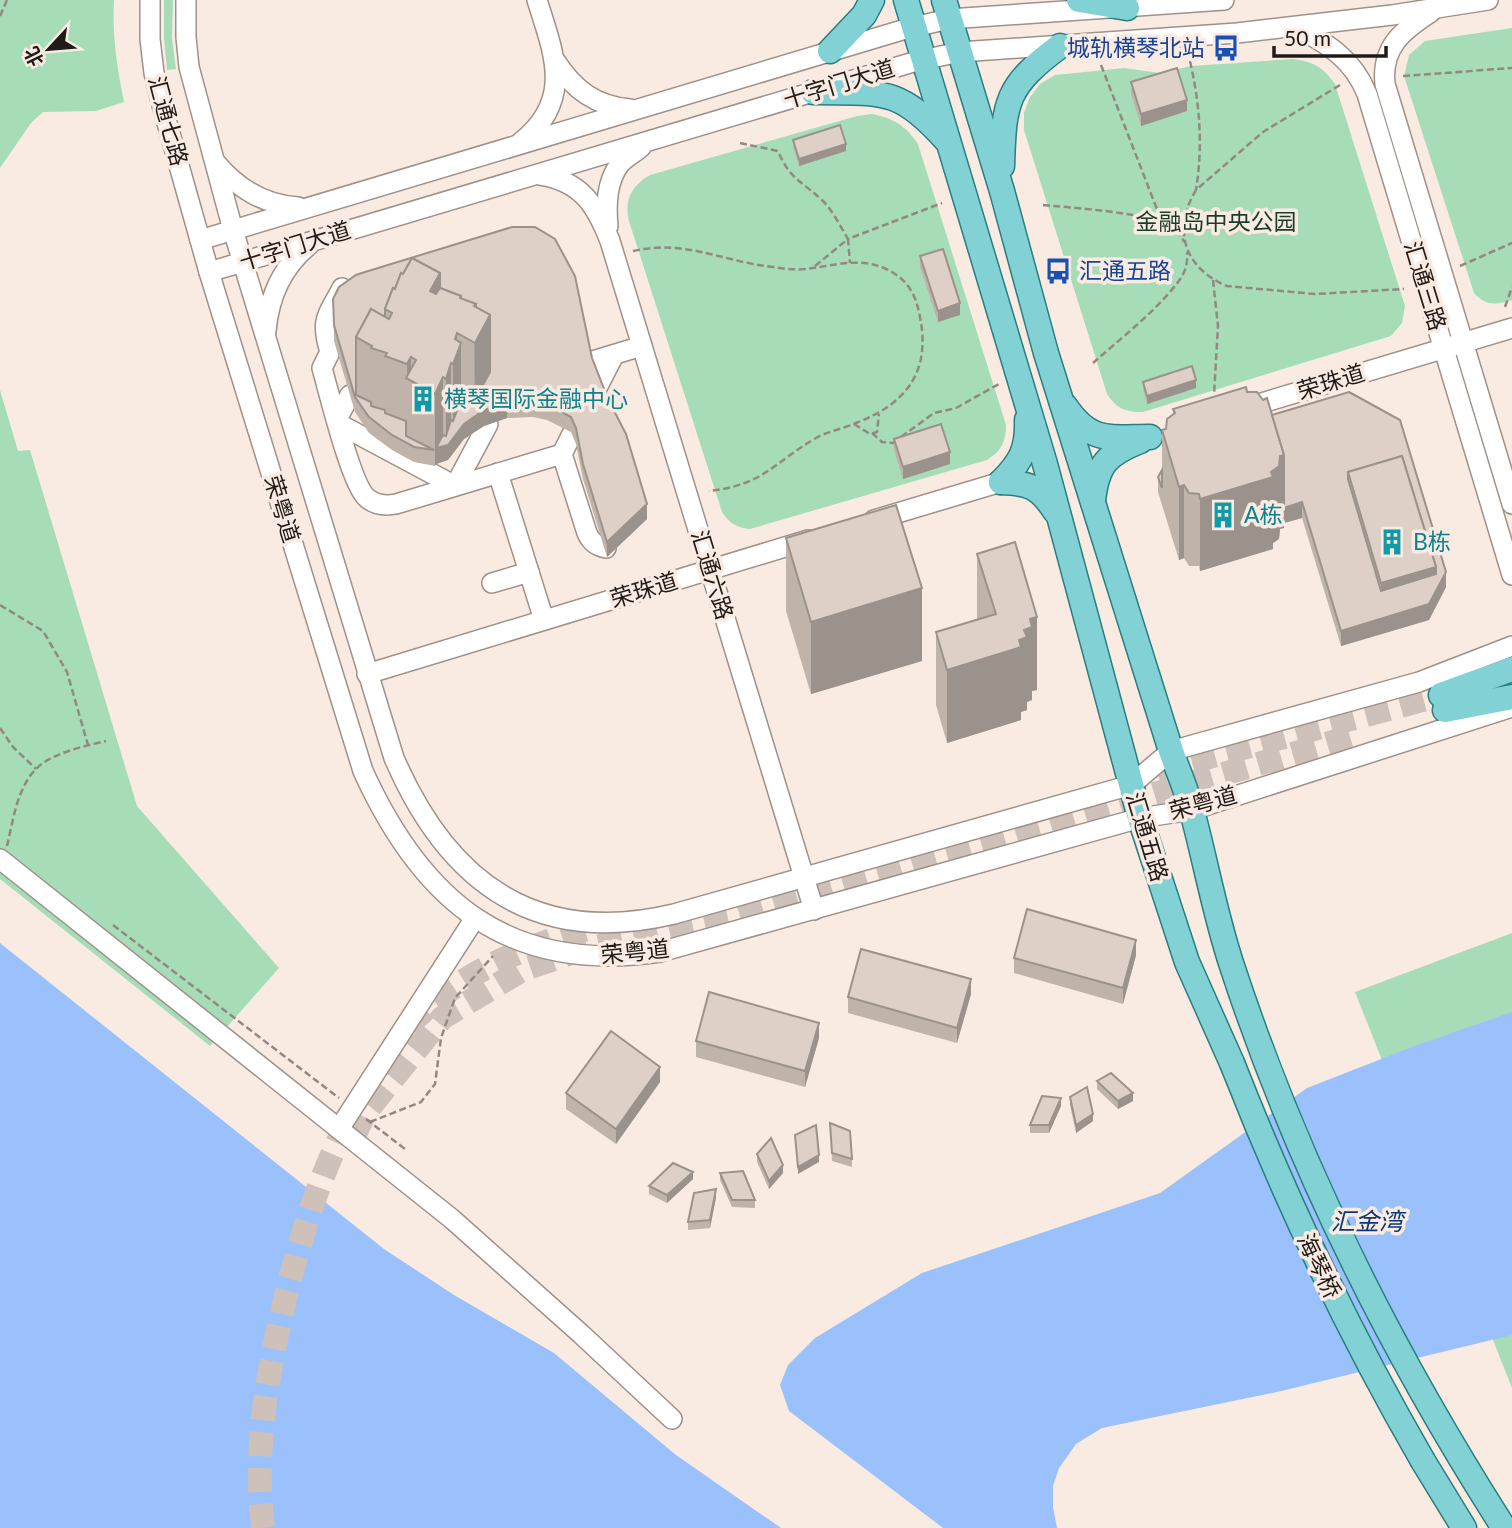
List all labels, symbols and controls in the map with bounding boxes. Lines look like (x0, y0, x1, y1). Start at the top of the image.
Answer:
north arrow (14, 14, 84, 84)
scale bar (1274, 14, 1386, 58)
text: 50 m (1284, 25, 1331, 50)
place label: 城轨横琴北站 (1067, 33, 1205, 61)
bus stop icon: 城轨横琴北站 (1211, 33, 1241, 63)
text: 北 (19, 43, 48, 70)
street label: 十字门大道 (780, 53, 898, 113)
street label: 汇通七路 (144, 73, 194, 169)
park label: 金融岛中央公园 (1136, 207, 1297, 235)
street label: 十字门大道 (236, 215, 354, 275)
street label: 汇通三路 (1399, 238, 1453, 334)
bus stop icon: 汇通五路 (1043, 256, 1073, 286)
place label: 汇通五路 (1079, 256, 1171, 284)
street label: 荣珠道 (1294, 358, 1368, 405)
building icon: 横琴国际金融中心 (408, 384, 438, 414)
place label: 横琴国际金融中心 (444, 384, 628, 412)
street label: 荣粤道 (259, 472, 306, 546)
building icon: A栋 (1208, 500, 1238, 530)
place label: A栋 (1244, 500, 1283, 528)
street label: 汇通六路 (686, 527, 740, 623)
building icon: B栋 (1377, 527, 1407, 557)
place label: B栋 (1413, 527, 1451, 555)
street label: 荣珠道 (607, 566, 681, 613)
street label: 荣粤道 (1166, 780, 1240, 824)
street label: 汇通五路 (1121, 789, 1175, 885)
street label: 荣粤道 (599, 933, 671, 969)
water label: 汇金湾 (1331, 1206, 1407, 1235)
street label: 海琴桥 (1292, 1228, 1348, 1303)

